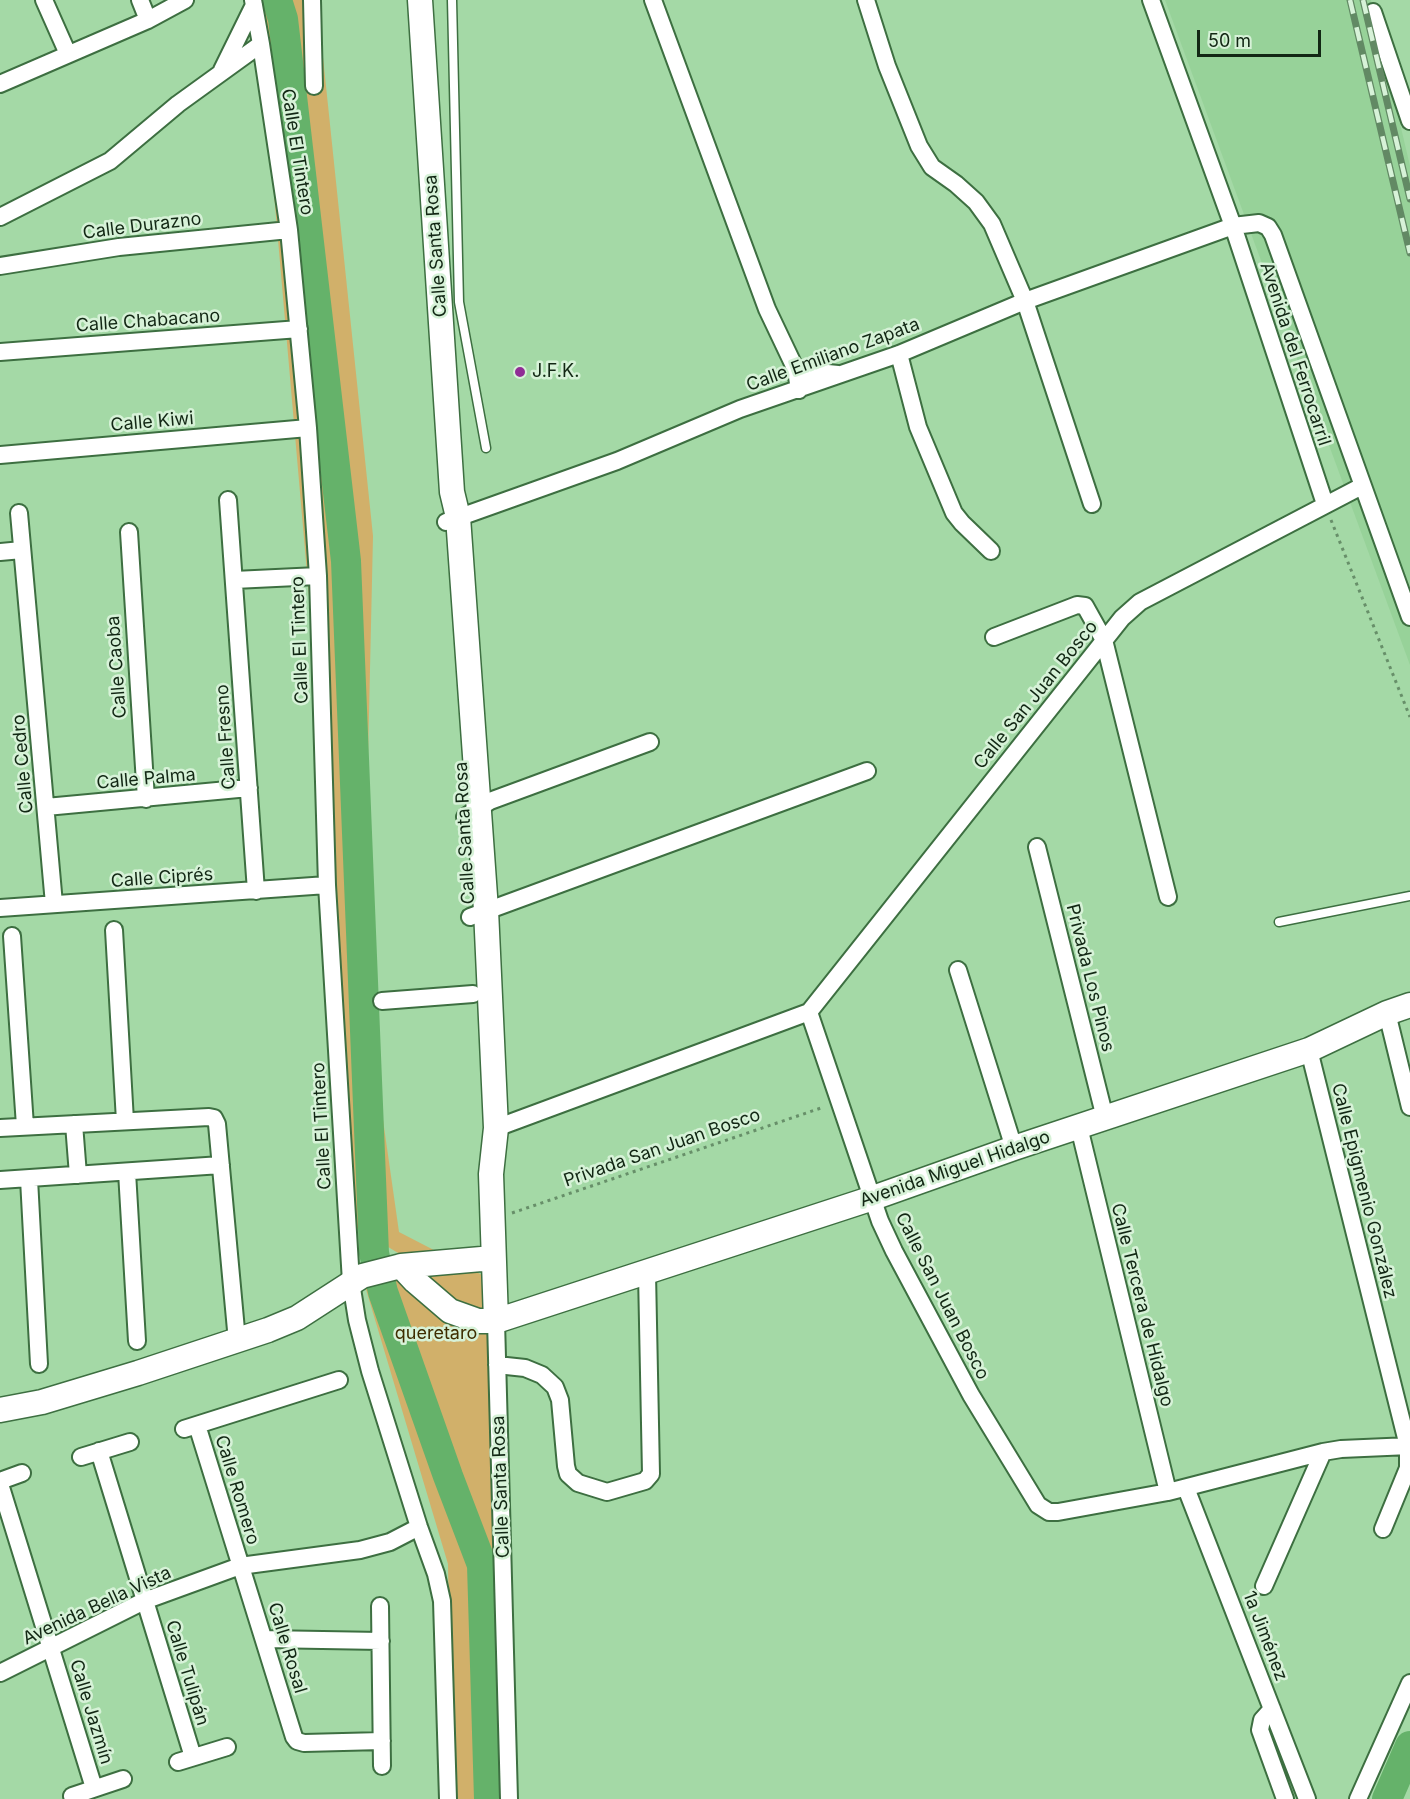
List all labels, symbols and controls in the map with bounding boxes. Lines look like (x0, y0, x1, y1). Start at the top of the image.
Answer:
scale bar (1200, 18, 1324, 56)
text: 50 m (1208, 30, 1251, 51)
street label: Calle El Tintero (276, 87, 318, 217)
street label: Calle Santa Rosa (420, 174, 452, 318)
street label: Calle Durazno (81, 208, 203, 244)
street label: Avenida del Ferrocarril (1255, 259, 1335, 449)
street label: Calle Chabacano (75, 305, 221, 337)
street label: Calle Emiliano Zapata (744, 314, 922, 396)
place label: J.F.K. (532, 361, 579, 383)
marker: J.F.K. (513, 365, 527, 379)
street label: Calle Kiwi (110, 408, 194, 436)
street label: Calle El Tintero (287, 576, 313, 704)
street label: Calle Caoba (103, 615, 131, 719)
street label: Calle San Juan Bosco (969, 616, 1103, 774)
street label: Calle Fresno (212, 684, 240, 790)
street label: Calle Cedro (8, 714, 38, 814)
street label: Calle Santa Rosa (450, 761, 480, 905)
street label: Calle Palma (96, 764, 196, 794)
street label: Calle Ciprés (110, 864, 214, 892)
street label: Privada Los Pinos (1061, 902, 1119, 1054)
street label: Calle El Tintero (308, 1062, 336, 1190)
street label: Calle Epigmenio González (1327, 1081, 1401, 1301)
street label: Privada San Juan Bosco (561, 1104, 763, 1192)
street label: Avenida Miguel Hidalgo (857, 1126, 1053, 1212)
street label: Calle Tercera de Hidalgo (1106, 1201, 1178, 1409)
street label: Calle San Juan Bosco (890, 1209, 994, 1383)
park label: queretaro (395, 1323, 477, 1345)
street label: Calle Santa Rosa (488, 1415, 514, 1559)
street label: Calle Romero (210, 1433, 264, 1547)
street label: Avenida Bella Vista (19, 1562, 175, 1650)
street label: 1a Jiménez (1238, 1588, 1292, 1684)
street label: Calle Rosal (263, 1600, 311, 1696)
street label: Calle Tulipán (161, 1618, 213, 1728)
street label: Calle Jazmín (65, 1657, 117, 1767)

